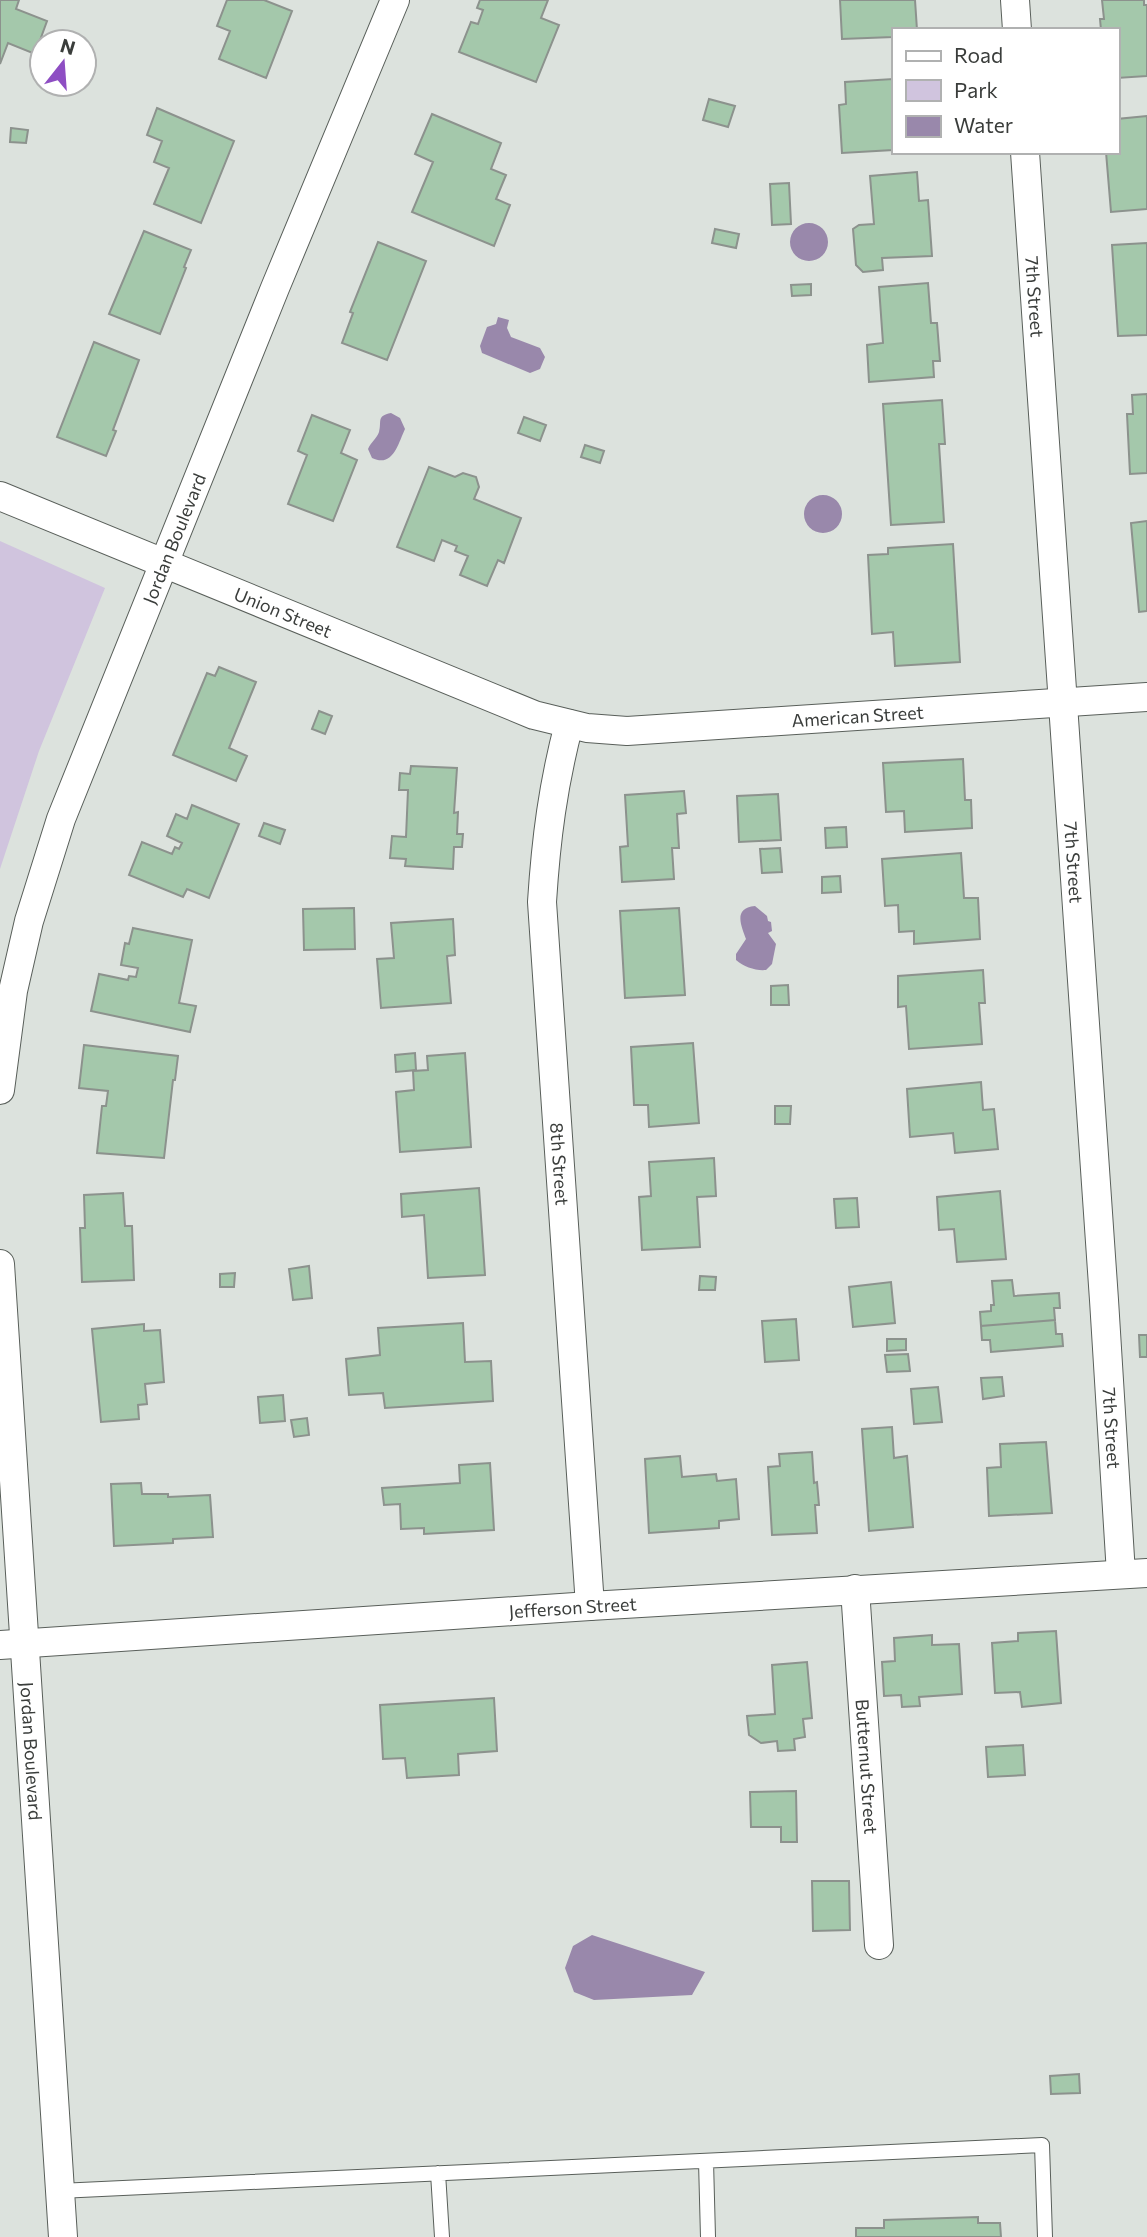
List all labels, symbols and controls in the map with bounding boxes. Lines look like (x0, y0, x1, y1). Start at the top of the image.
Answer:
north arrow (28, 28, 98, 98)
legend (892, 28, 1119, 154)
text: N (58, 33, 78, 59)
text: Road (954, 42, 1003, 67)
text: Park (954, 77, 998, 102)
text: Water (954, 112, 1013, 137)
street label: 7th Street (1021, 255, 1049, 338)
street label: Jordan Boulevard (138, 470, 210, 607)
street label: Union Street (231, 582, 335, 642)
street label: American Street (791, 701, 925, 731)
street label: 7th Street (1060, 821, 1088, 904)
street label: 8th Street (546, 1122, 574, 1206)
street label: 7th Street (1098, 1387, 1125, 1469)
street label: Jefferson Street (508, 1592, 637, 1622)
street label: Jordan Boulevard (16, 1681, 47, 1821)
street label: Butternut Street (851, 1698, 882, 1835)

